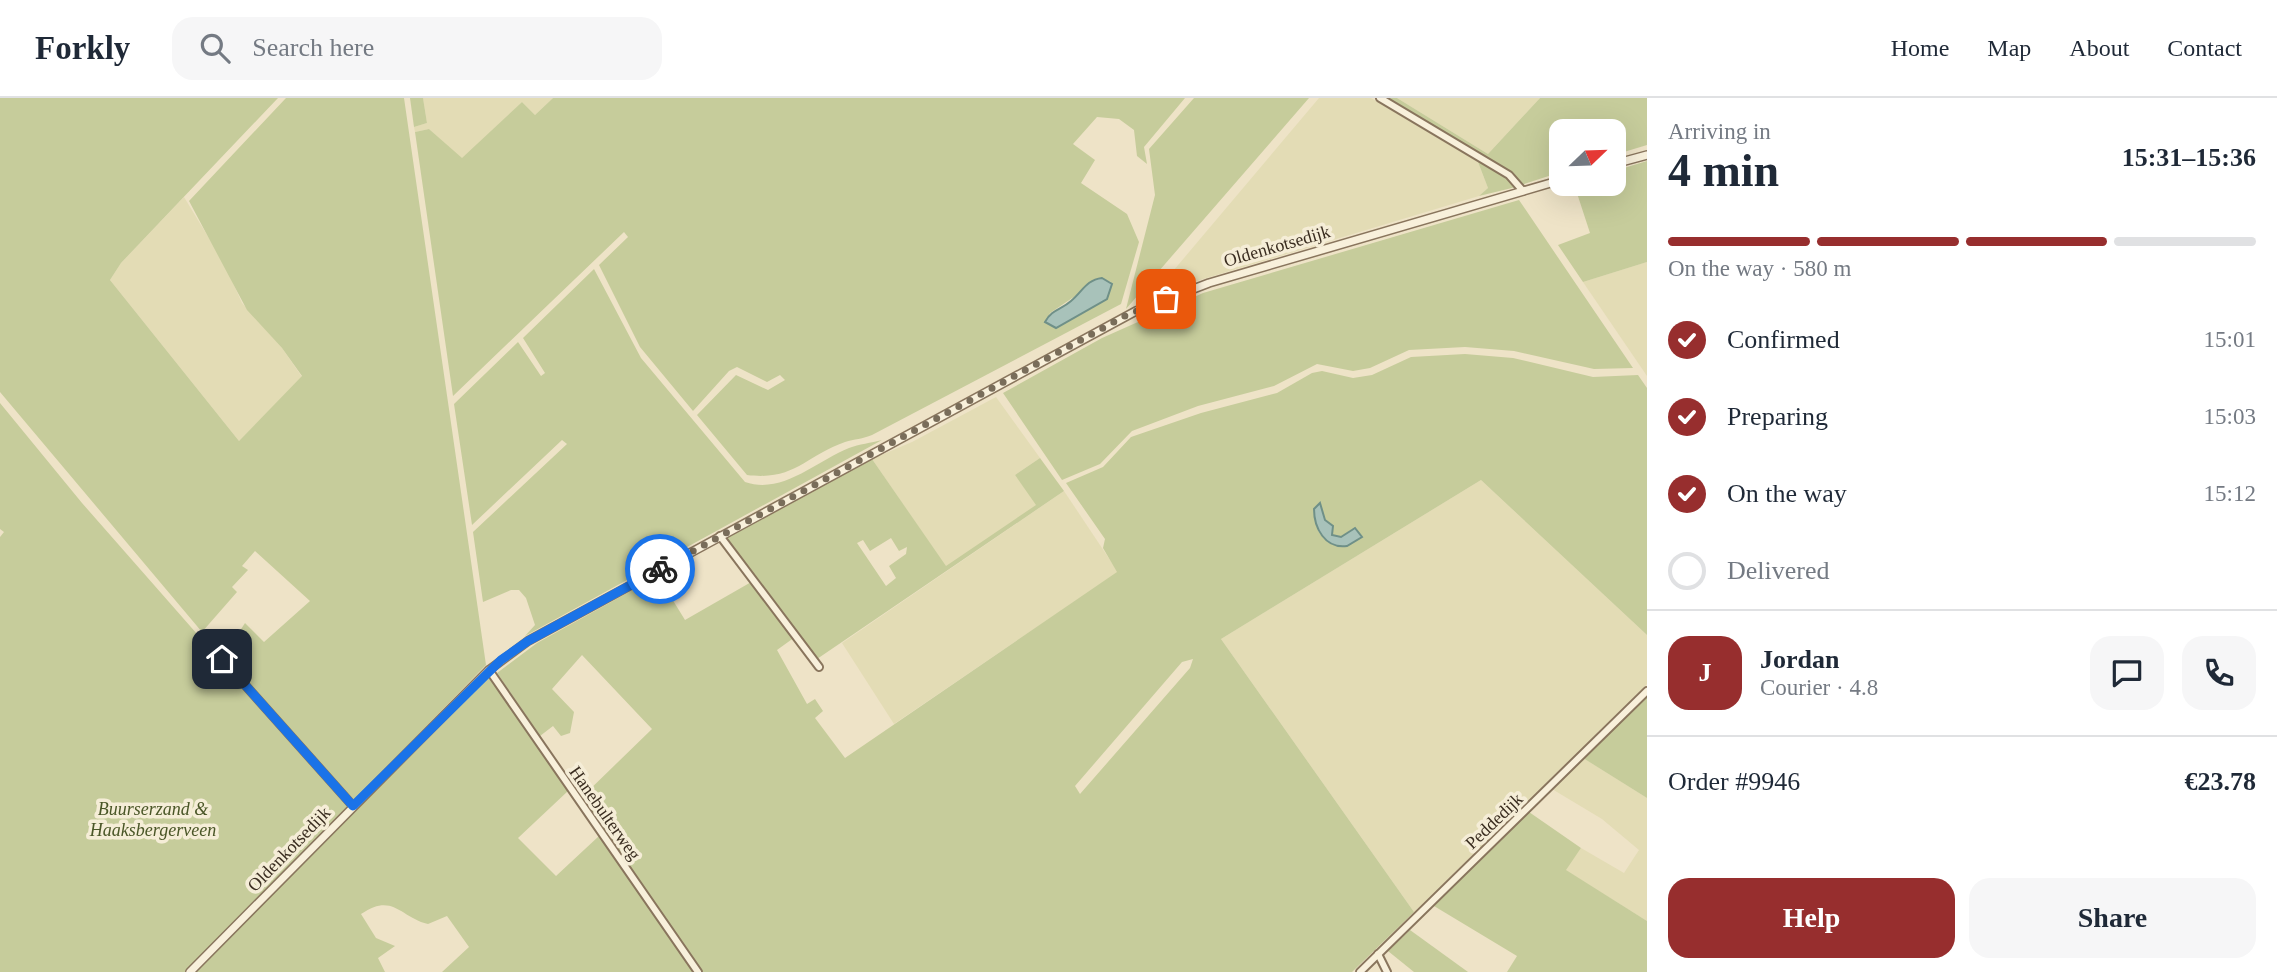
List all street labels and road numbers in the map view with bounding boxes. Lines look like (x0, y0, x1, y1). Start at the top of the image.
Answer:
street label: Oldenkotsedijk (1221, 221, 1333, 271)
street label: Hanebulterweg (565, 762, 645, 864)
street label: Peddedijk (1461, 789, 1527, 853)
street label: Oldenkotsedijk (244, 802, 334, 896)

